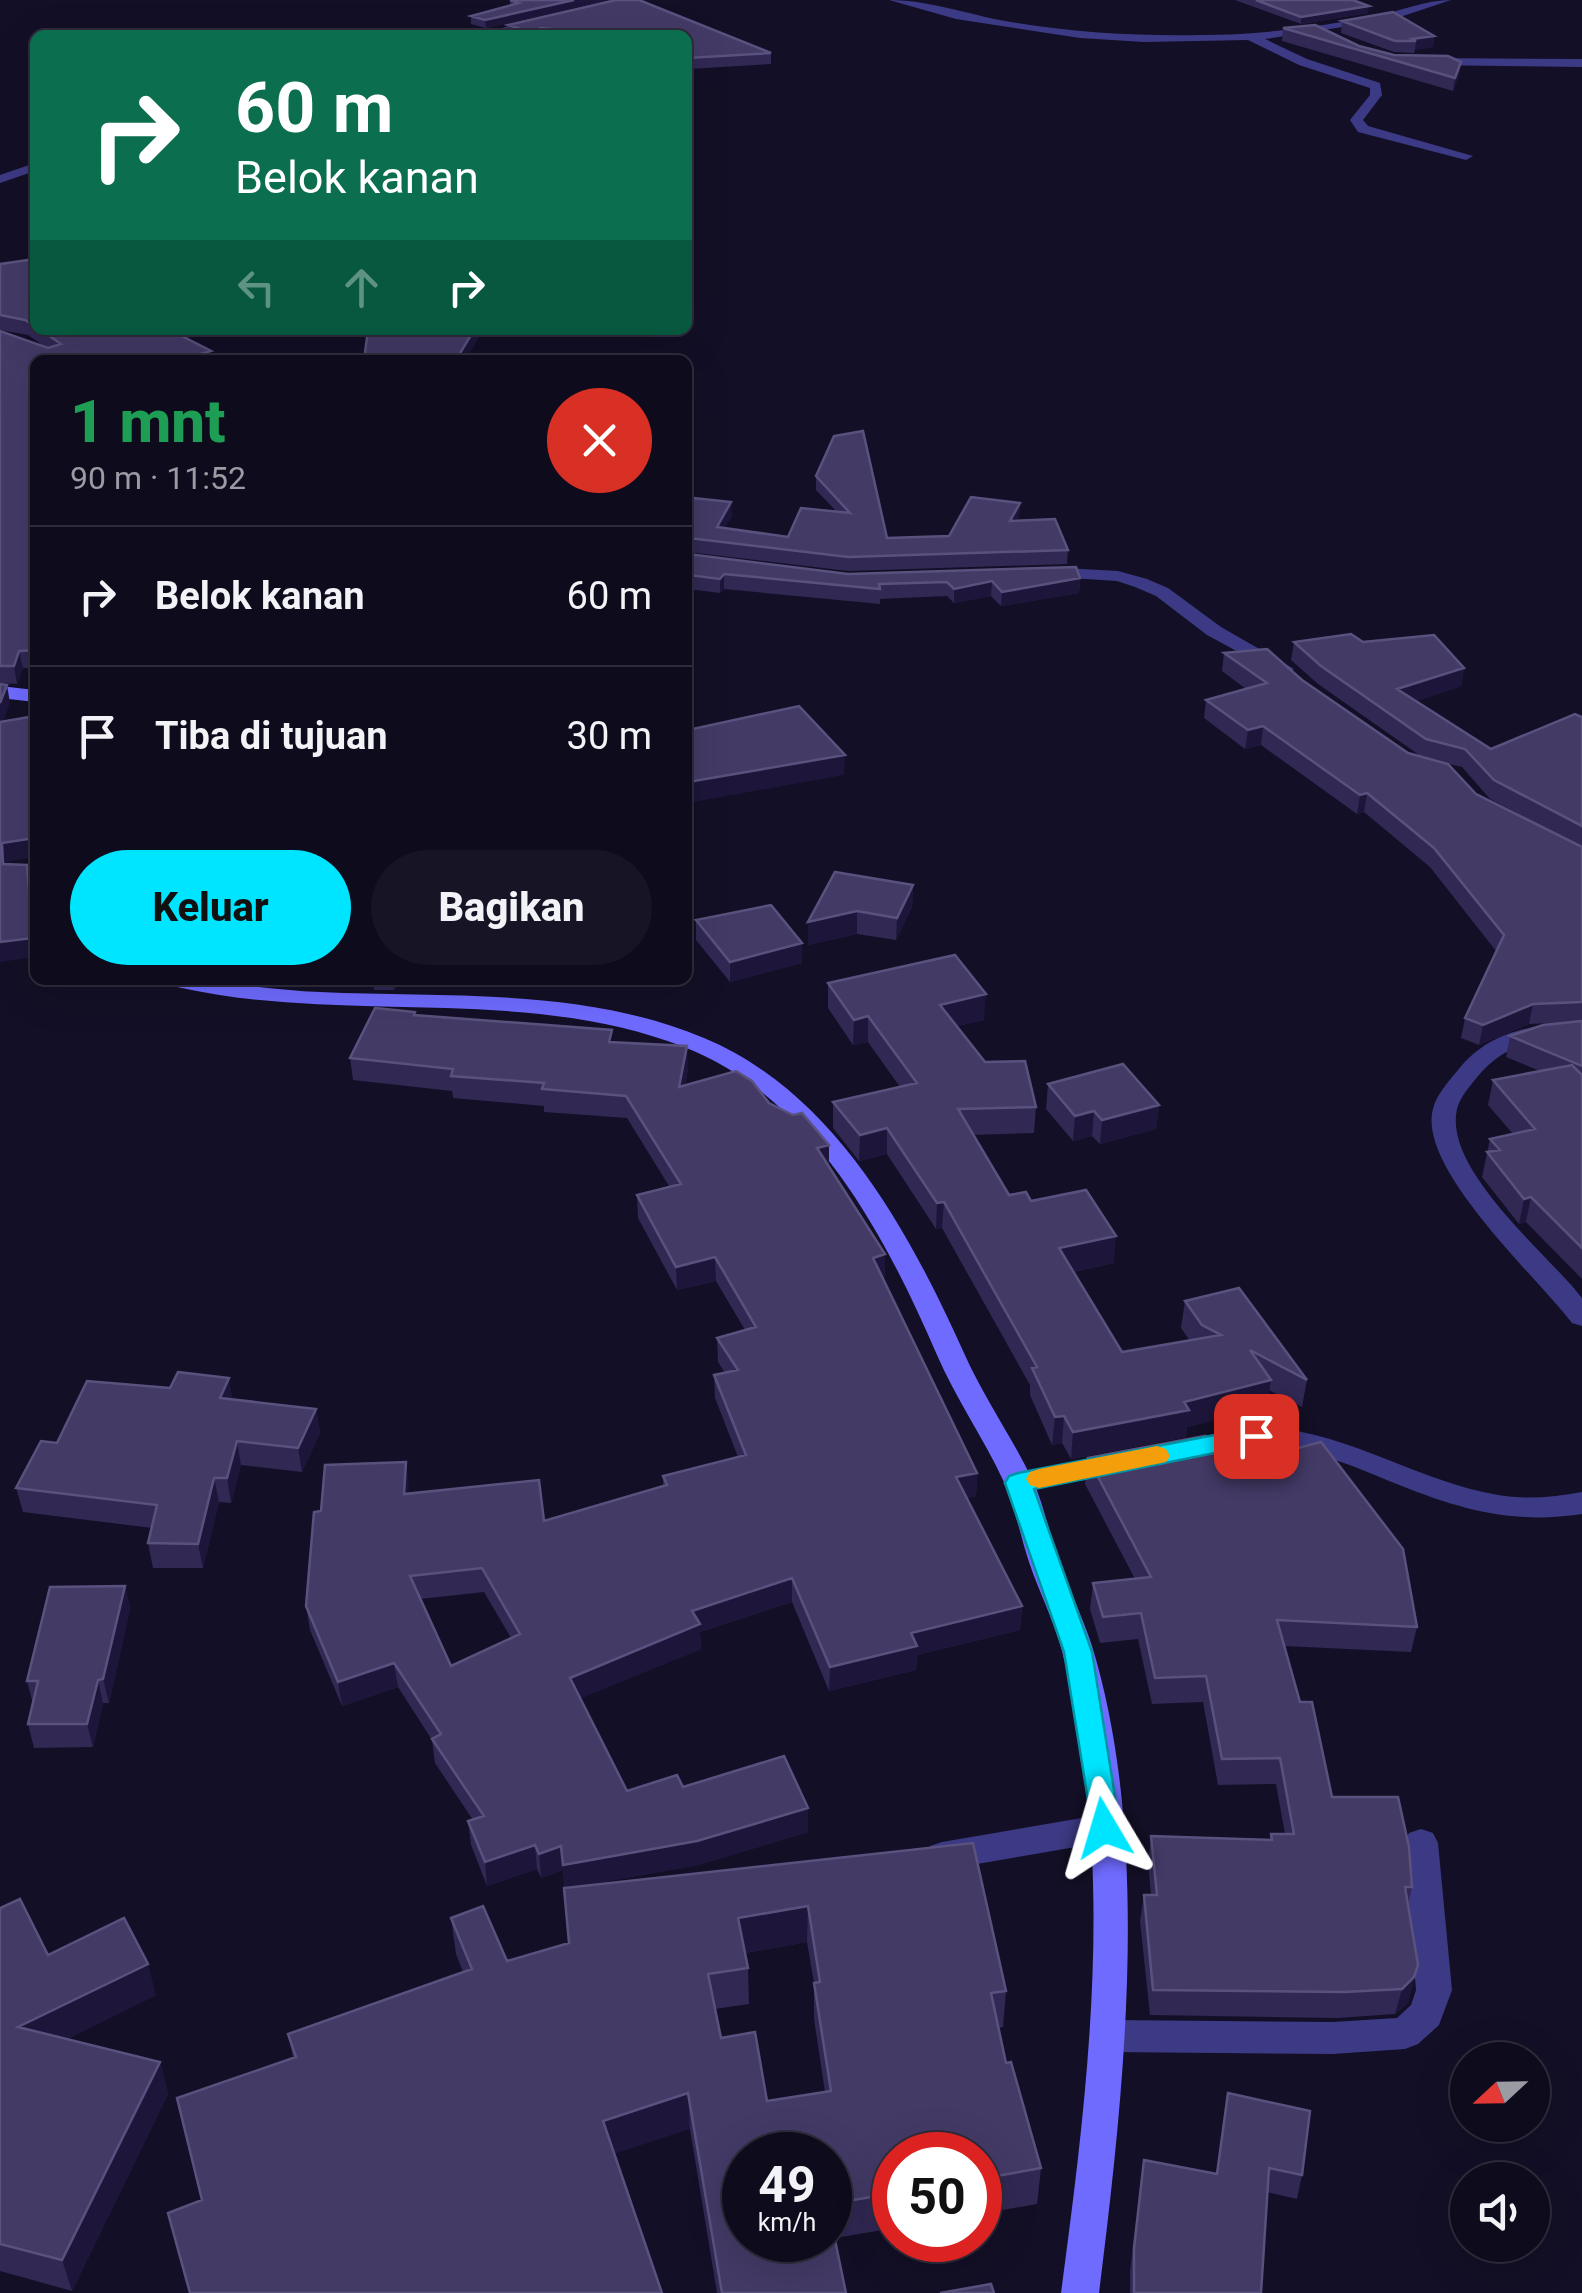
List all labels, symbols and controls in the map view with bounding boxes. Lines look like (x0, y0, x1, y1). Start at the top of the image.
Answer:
text: 60 m (235, 67, 393, 149)
icon: right (70, 70, 200, 200)
text: Belok kanan (235, 151, 479, 204)
icon: left (229, 260, 284, 315)
icon: ahead (334, 260, 389, 315)
icon: right (439, 260, 494, 315)
text: 1 mnt (70, 386, 226, 457)
button: close (547, 388, 652, 493)
text: 90 m · 11:52 (70, 459, 246, 497)
icon: right (70, 569, 125, 624)
text: Belok kanan (155, 574, 365, 618)
text: 60 m (567, 574, 652, 618)
icon: arrive (70, 709, 125, 764)
text: Tiba di tujuan (155, 714, 388, 758)
text: 30 m (567, 714, 652, 758)
button: Keluar (70, 850, 351, 965)
button: Bagikan (371, 850, 652, 965)
pin (1214, 1394, 1299, 1479)
icon: arrive (1229, 1409, 1284, 1464)
position arrow (1052, 1776, 1156, 1880)
north arrow (1450, 2042, 1550, 2142)
map controls (1450, 2042, 1550, 2262)
speed limit sign: 50 (872, 2132, 1002, 2262)
text: 49 (758, 2156, 816, 2214)
button: sound (1450, 2162, 1550, 2262)
text: km/h (758, 2208, 816, 2237)

